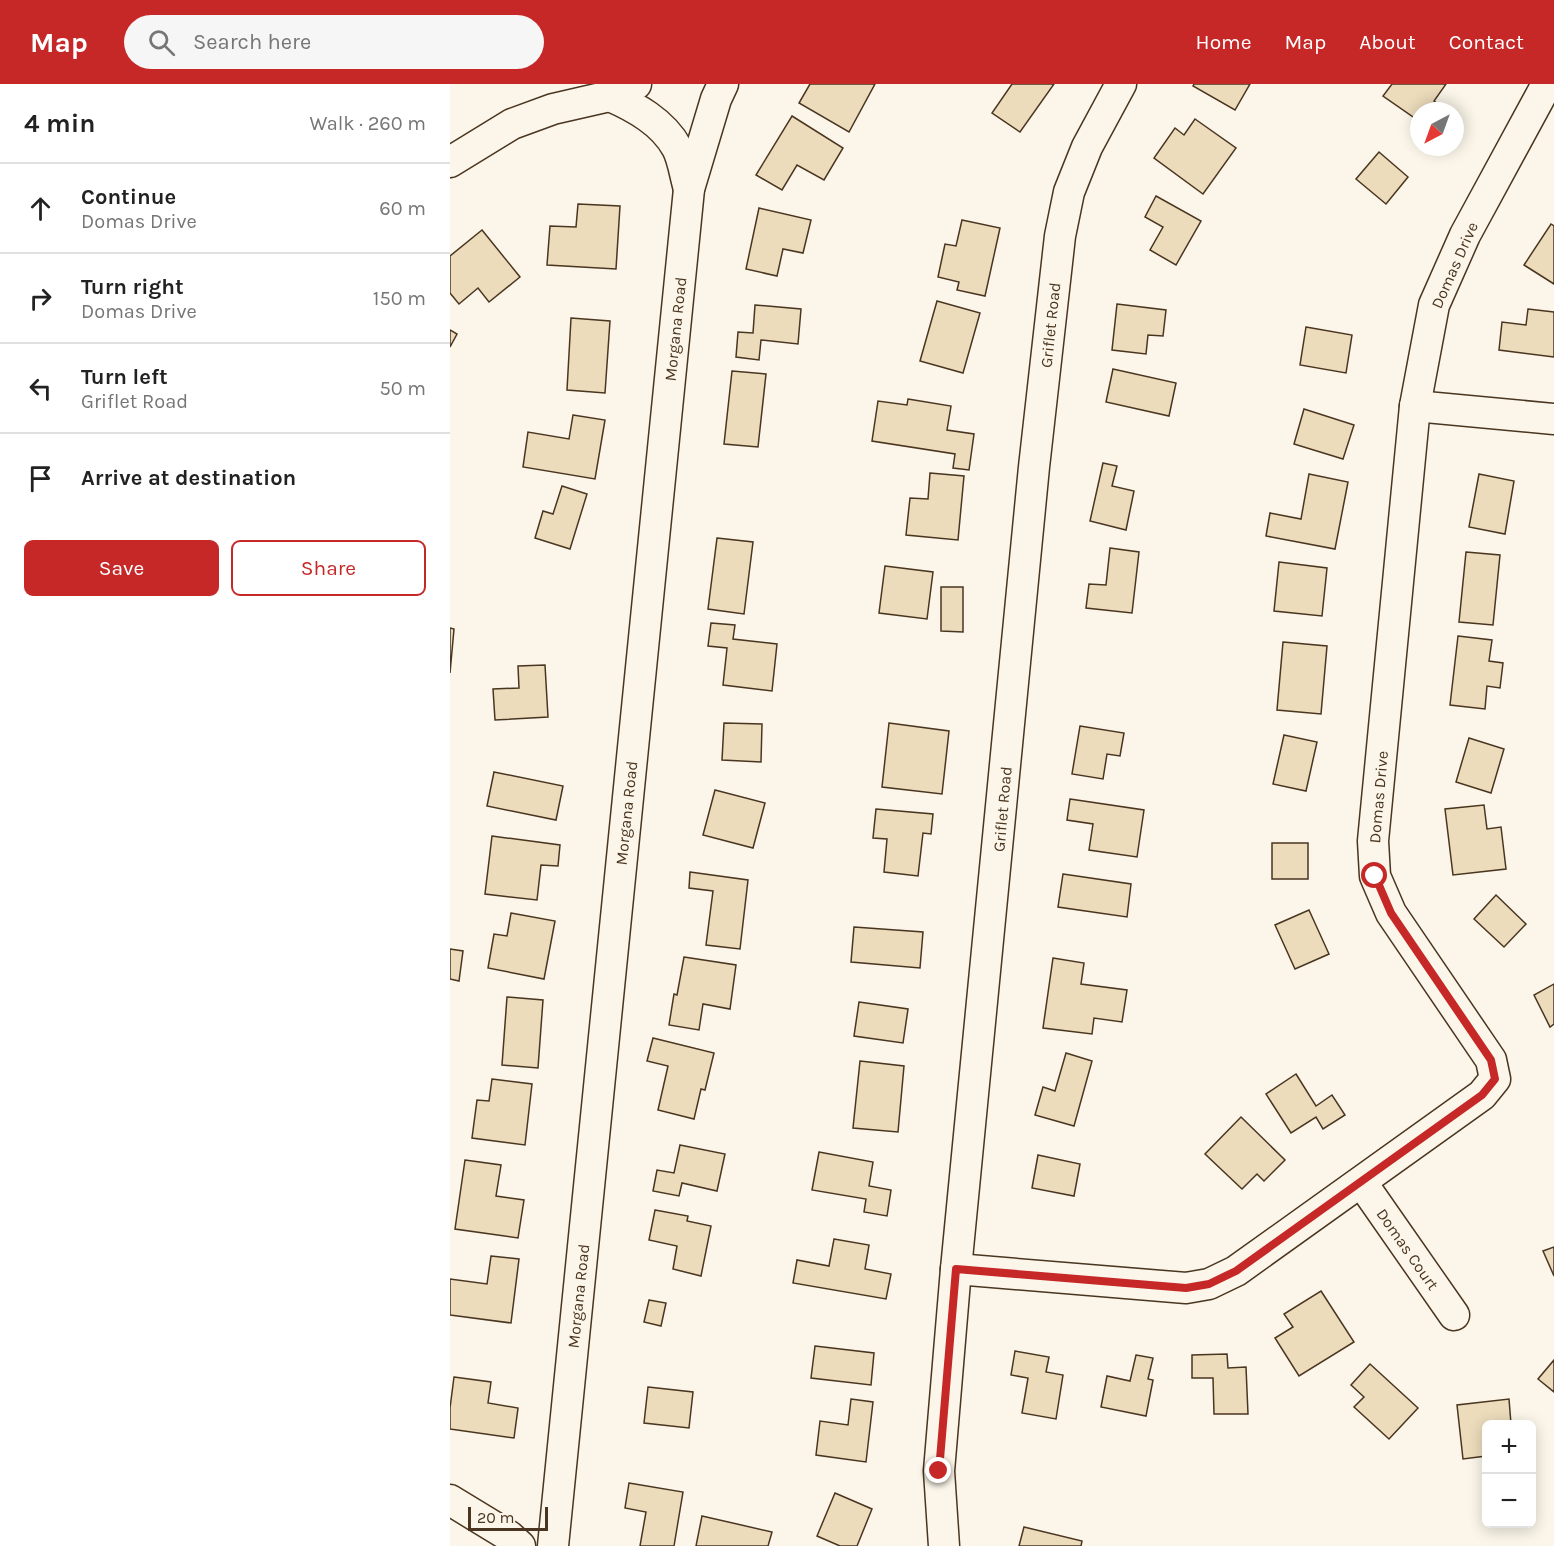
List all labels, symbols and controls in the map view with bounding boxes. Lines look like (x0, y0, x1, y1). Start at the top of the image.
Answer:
search box (124, 15, 544, 69)
text: Map (30, 26, 88, 59)
icon: search (145, 26, 178, 59)
text: Search here (193, 29, 311, 55)
text: Home (1196, 30, 1252, 54)
text: Map (1285, 30, 1326, 54)
text: About (1359, 30, 1416, 54)
text: Contact (1449, 30, 1524, 54)
north arrow (1410, 102, 1464, 156)
text: 4 min (24, 108, 95, 139)
text: Walk · 260 m (309, 112, 426, 135)
text: Continue (81, 184, 176, 210)
icon: ahead (24, 192, 57, 225)
text: 60 m (379, 197, 426, 220)
text: Domas Drive (81, 210, 197, 233)
street label: Domas Drive (1427, 219, 1482, 311)
text: Turn right (81, 274, 184, 300)
street label: Morgana Road (661, 276, 690, 382)
street label: Griflet Road (1037, 281, 1064, 369)
icon: right (24, 282, 57, 315)
text: 150 m (373, 287, 426, 310)
text: Domas Drive (81, 300, 197, 323)
text: Turn left (81, 364, 168, 390)
icon: left (24, 372, 57, 405)
text: 50 m (379, 377, 426, 400)
text: Griflet Road (81, 390, 188, 413)
icon: arrive (24, 462, 57, 495)
text: Arrive at destination (81, 465, 296, 491)
button: Save (24, 540, 219, 596)
button: Share (231, 540, 426, 596)
street label: Domas Drive (1365, 750, 1392, 844)
street label: Morgana Road (612, 760, 641, 866)
street label: Griflet Road (989, 766, 1016, 853)
route start (1361, 862, 1387, 888)
street label: Domas Court (1372, 1205, 1443, 1294)
street label: Morgana Road (564, 1243, 593, 1349)
map controls (1482, 1420, 1536, 1528)
button: + (1482, 1420, 1536, 1474)
route end (925, 1457, 951, 1483)
button: − (1482, 1474, 1536, 1528)
scale bar (468, 1504, 548, 1532)
text: 20 m (477, 1508, 515, 1527)

